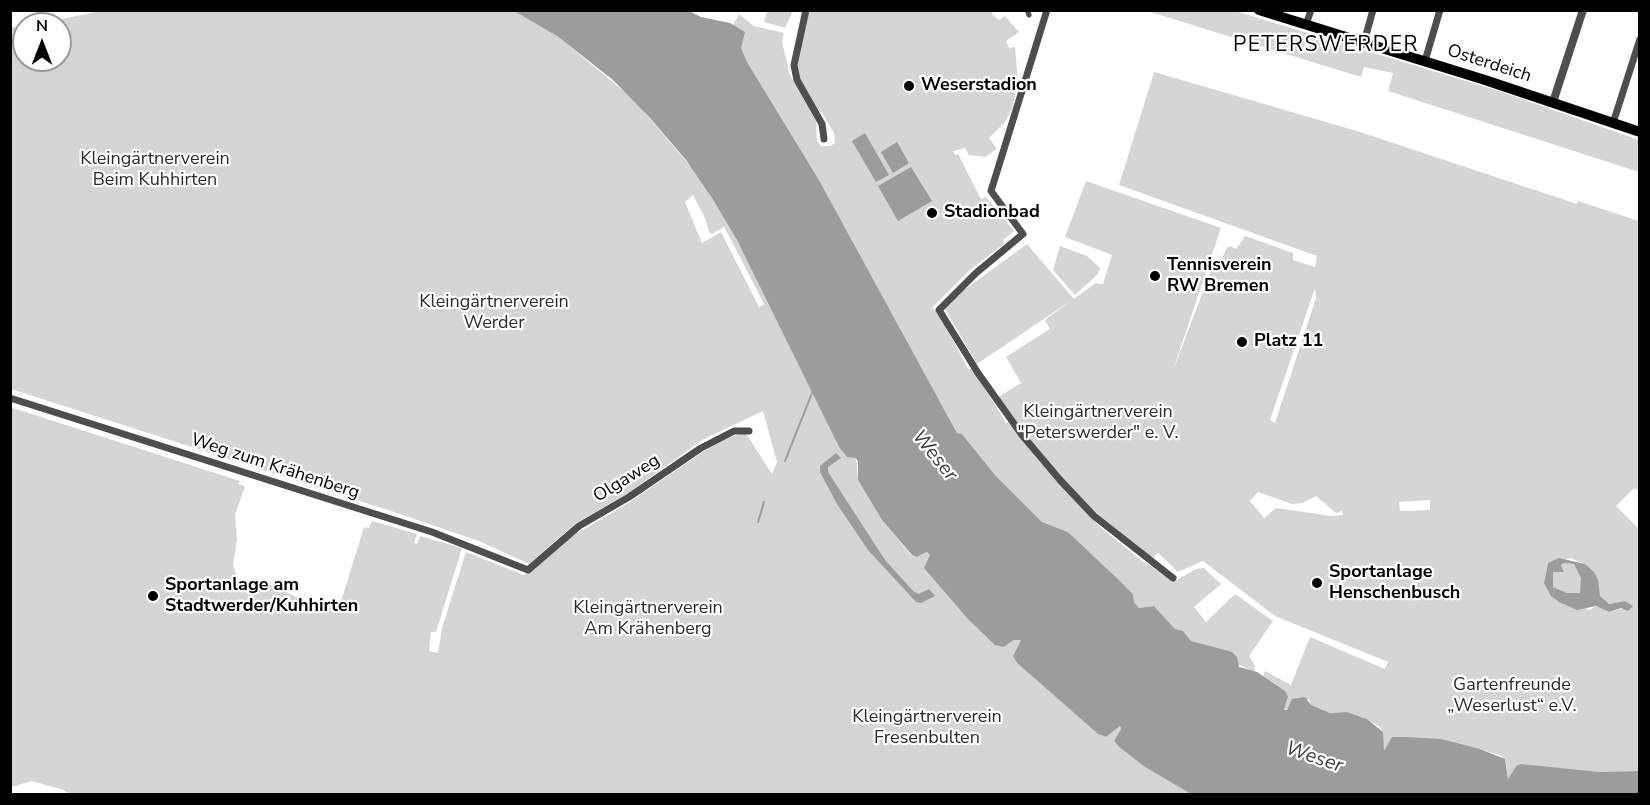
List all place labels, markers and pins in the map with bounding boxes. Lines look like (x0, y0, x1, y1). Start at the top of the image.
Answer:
place label: Weserstadion (921, 75, 1037, 97)
marker: Weserstadion (902, 79, 916, 93)
place label: Stadionbad (944, 202, 1040, 224)
marker: Stadionbad (925, 206, 939, 220)
place label: Tennisverein RW Bremen (1167, 255, 1272, 298)
marker: Tennisverein RW Bremen (1148, 269, 1162, 283)
place label: Platz 11 (1254, 331, 1323, 353)
marker: Platz 11 (1235, 335, 1249, 349)
place label: Sportanlage Henschenbusch (1329, 562, 1460, 604)
place label: Sportanlage am Stadtwerder/Kuhhirten (165, 575, 358, 618)
marker: Sportanlage Henschenbusch (1310, 576, 1324, 590)
marker: Sportanlage am Stadtwerder/Kuhhirten (146, 589, 160, 603)

